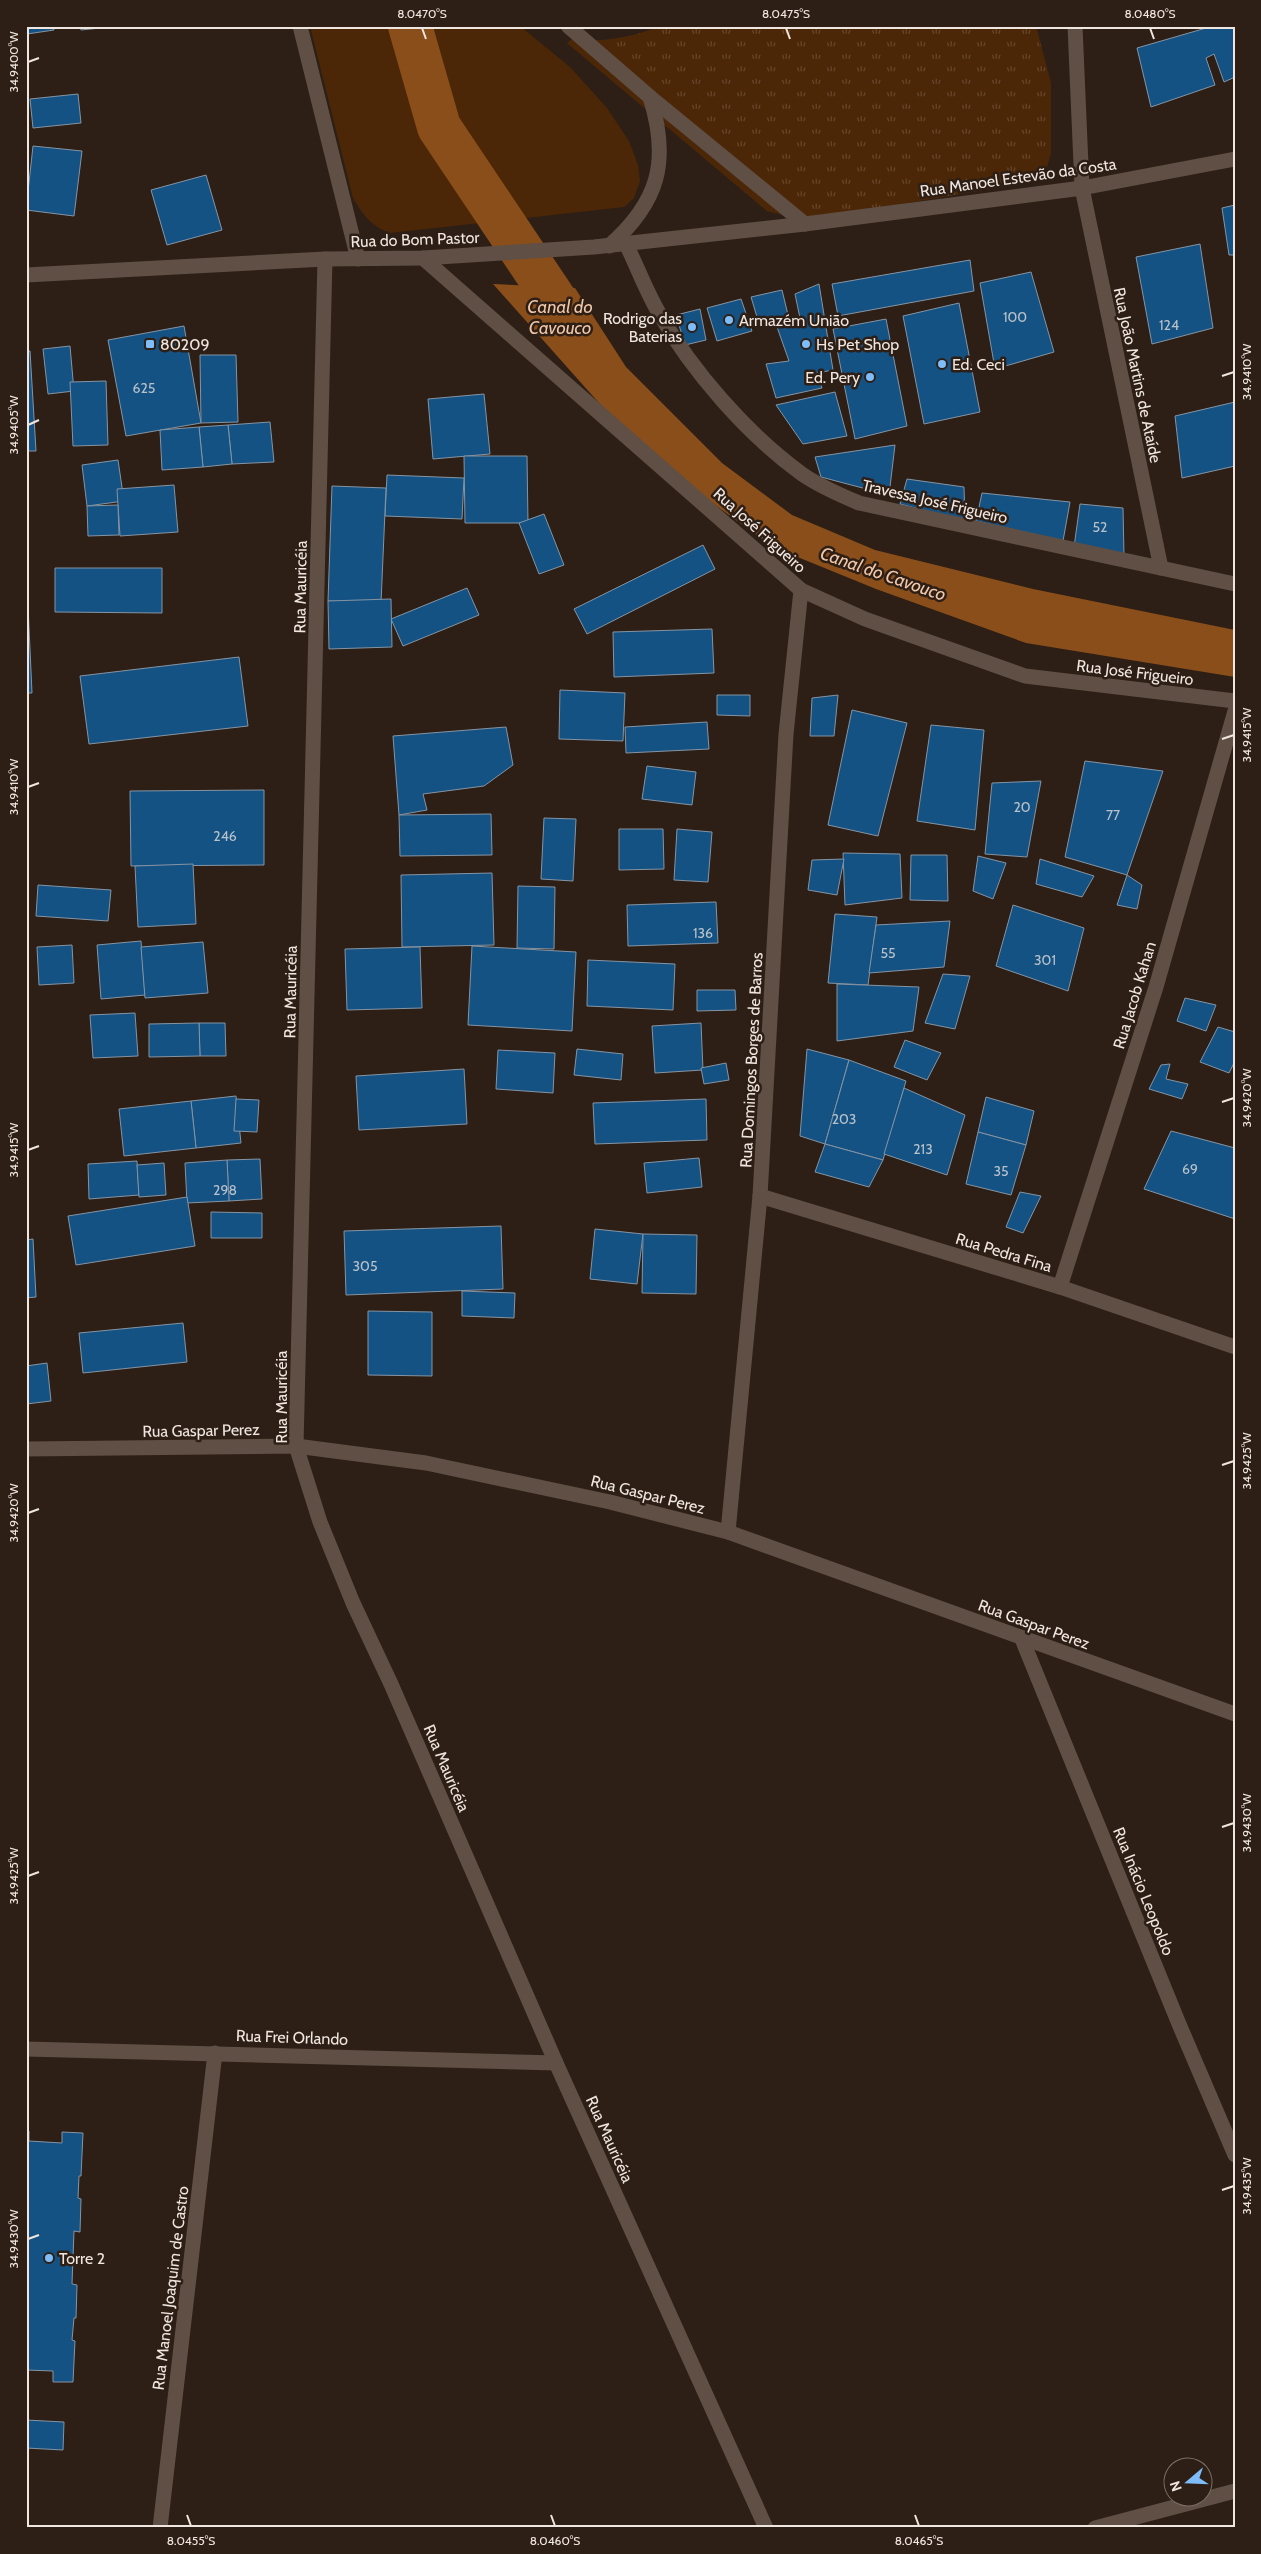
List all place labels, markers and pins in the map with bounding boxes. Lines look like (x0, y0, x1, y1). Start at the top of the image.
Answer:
place label: Rodrigo das Baterias (603, 309, 682, 346)
place label: Armazém União (739, 311, 849, 330)
marker: Armazém União (723, 314, 735, 326)
marker: Rodrigo das Baterias (686, 321, 698, 333)
place label: 80209 (160, 335, 210, 354)
place label: Hs Pet Shop (816, 335, 899, 354)
marker: 80209 (144, 338, 156, 350)
marker: Hs Pet Shop (800, 338, 812, 350)
place label: Ed. Ceci (952, 355, 1005, 374)
marker: Ed. Ceci (936, 358, 948, 370)
place label: Ed. Pery (805, 368, 860, 387)
marker: Ed. Pery (864, 371, 876, 383)
place label: Torre 2 (59, 2249, 105, 2268)
marker: Torre 2 (43, 2252, 55, 2264)

